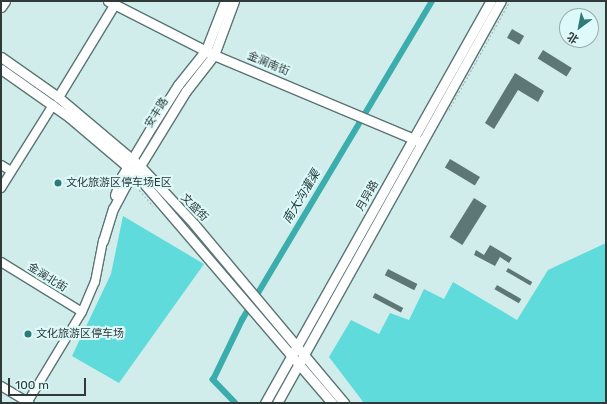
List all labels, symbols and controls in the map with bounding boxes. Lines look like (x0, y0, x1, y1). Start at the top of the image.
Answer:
north arrow (559, 8, 599, 48)
text: 北 (565, 29, 581, 46)
street label: 金澜南街 (245, 49, 291, 79)
street label: 安丰路 (143, 96, 171, 130)
water label: 南大沟灌渠 (280, 168, 324, 226)
place label: 文化旅游区停车场E区 (66, 176, 172, 190)
marker: 文化旅游区停车场E区 (53, 178, 63, 188)
street label: 月异路 (354, 178, 382, 214)
street label: 文盛街 (178, 192, 210, 224)
street label: 金澜北街 (25, 261, 69, 295)
place label: 文化旅游区停车场 (36, 327, 124, 341)
marker: 文化旅游区停车场 (23, 329, 33, 339)
scale bar (10, 370, 88, 396)
text: 100 m (15, 378, 49, 392)

